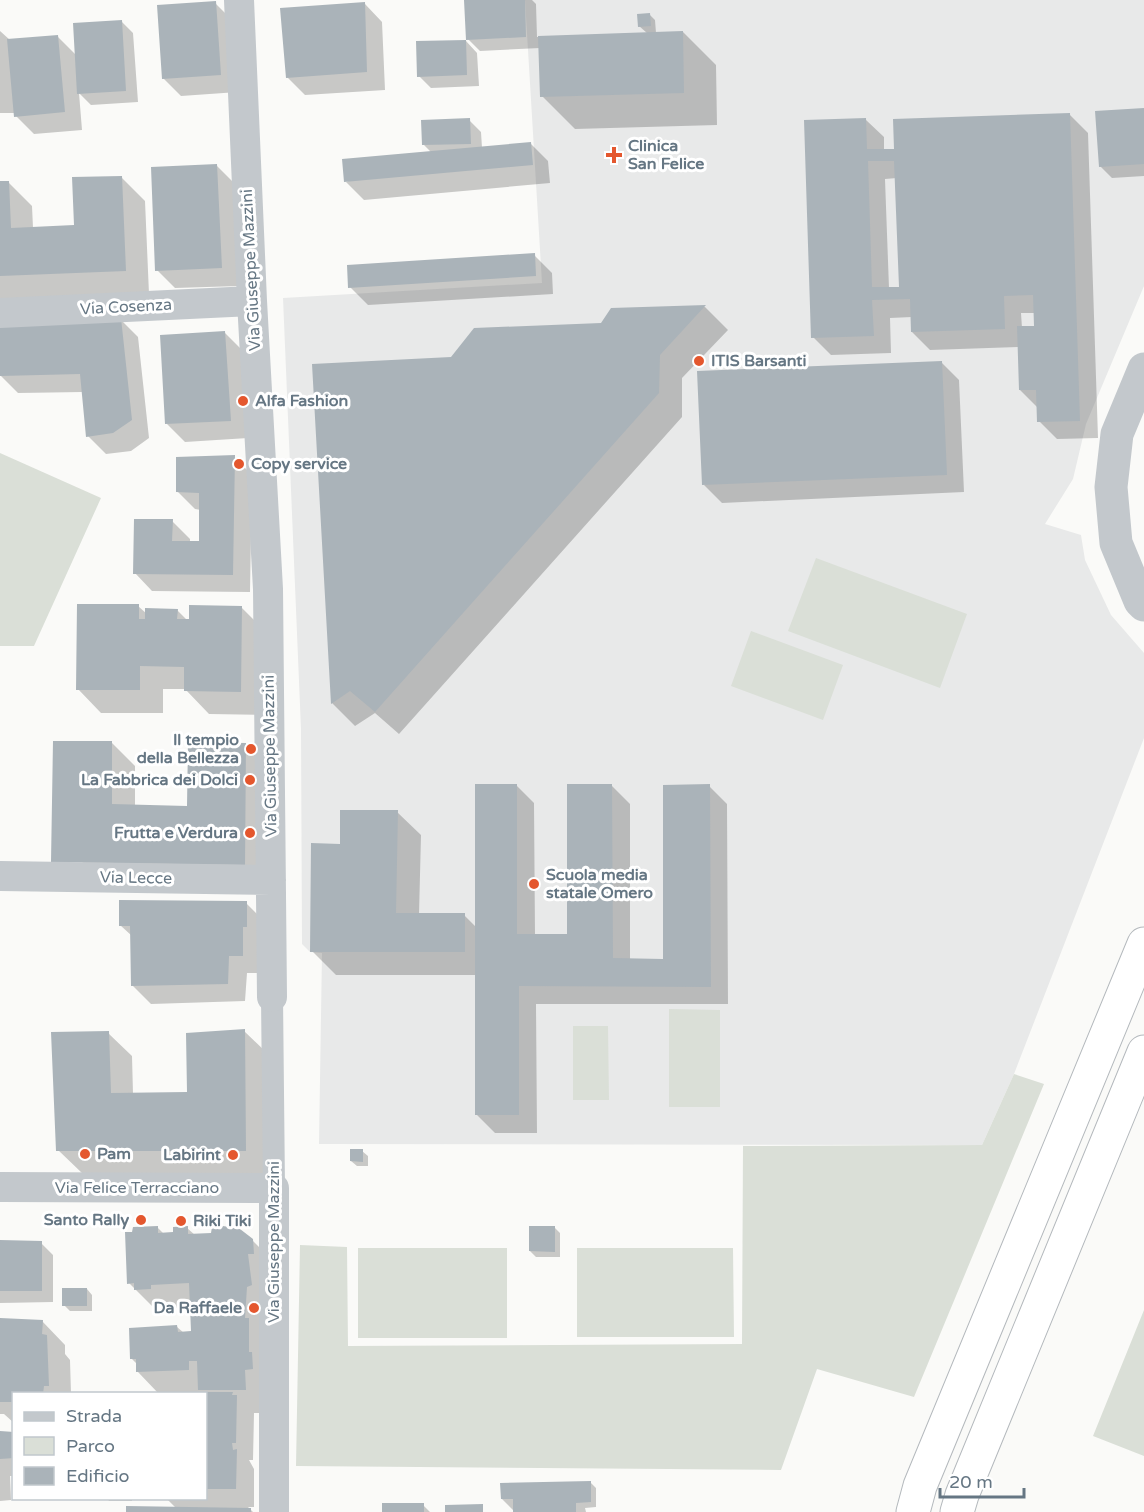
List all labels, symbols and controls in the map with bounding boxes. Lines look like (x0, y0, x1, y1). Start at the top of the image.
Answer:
place label: Clinica San Felice (628, 136, 704, 174)
marker: Clinica San Felice (605, 146, 623, 164)
street label: Via Giuseppe Mazzini (237, 189, 265, 351)
street label: Via Cosenza (79, 295, 173, 319)
place label: ITIS Barsanti (711, 351, 806, 371)
marker: ITIS Barsanti (692, 354, 706, 368)
place label: Alfa Fashion (255, 391, 348, 411)
marker: Alfa Fashion (236, 394, 250, 408)
place label: Copy service (251, 454, 347, 474)
marker: Copy service (232, 457, 246, 471)
street label: Via Giuseppe Mazzini (259, 675, 281, 837)
place label: Il tempio della Bellezza (137, 730, 239, 768)
marker: Il tempio della Bellezza (244, 742, 258, 756)
place label: La Fabbrica dei Dolci (81, 770, 238, 790)
marker: La Fabbrica dei Dolci (243, 773, 257, 787)
place label: Frutta e Verdura (114, 823, 238, 843)
marker: Frutta e Verdura (243, 826, 257, 840)
place label: Scuola media statale Omero (546, 865, 653, 903)
street label: Via Lecce (100, 867, 172, 889)
marker: Scuola media statale Omero (527, 877, 541, 891)
place label: Pam (97, 1144, 131, 1164)
place label: Labirint (163, 1145, 222, 1165)
marker: Pam (78, 1147, 92, 1161)
marker: Labirint (226, 1148, 240, 1162)
street label: Via Giuseppe Mazzini (264, 1161, 284, 1323)
street label: Via Felice Terracciano (55, 1178, 219, 1198)
place label: Santo Rally (44, 1210, 129, 1230)
place label: Riki Tiki (193, 1211, 252, 1231)
marker: Santo Rally (134, 1213, 148, 1227)
marker: Riki Tiki (174, 1214, 188, 1228)
place label: Da Raffaele (154, 1298, 242, 1318)
marker: Da Raffaele (247, 1301, 261, 1315)
legend (12, 1392, 207, 1500)
text: Strada (66, 1405, 122, 1427)
text: Parco (66, 1435, 115, 1457)
scale bar (940, 1461, 1024, 1499)
text: Edificio (66, 1465, 130, 1487)
text: 20 m (949, 1471, 993, 1493)

